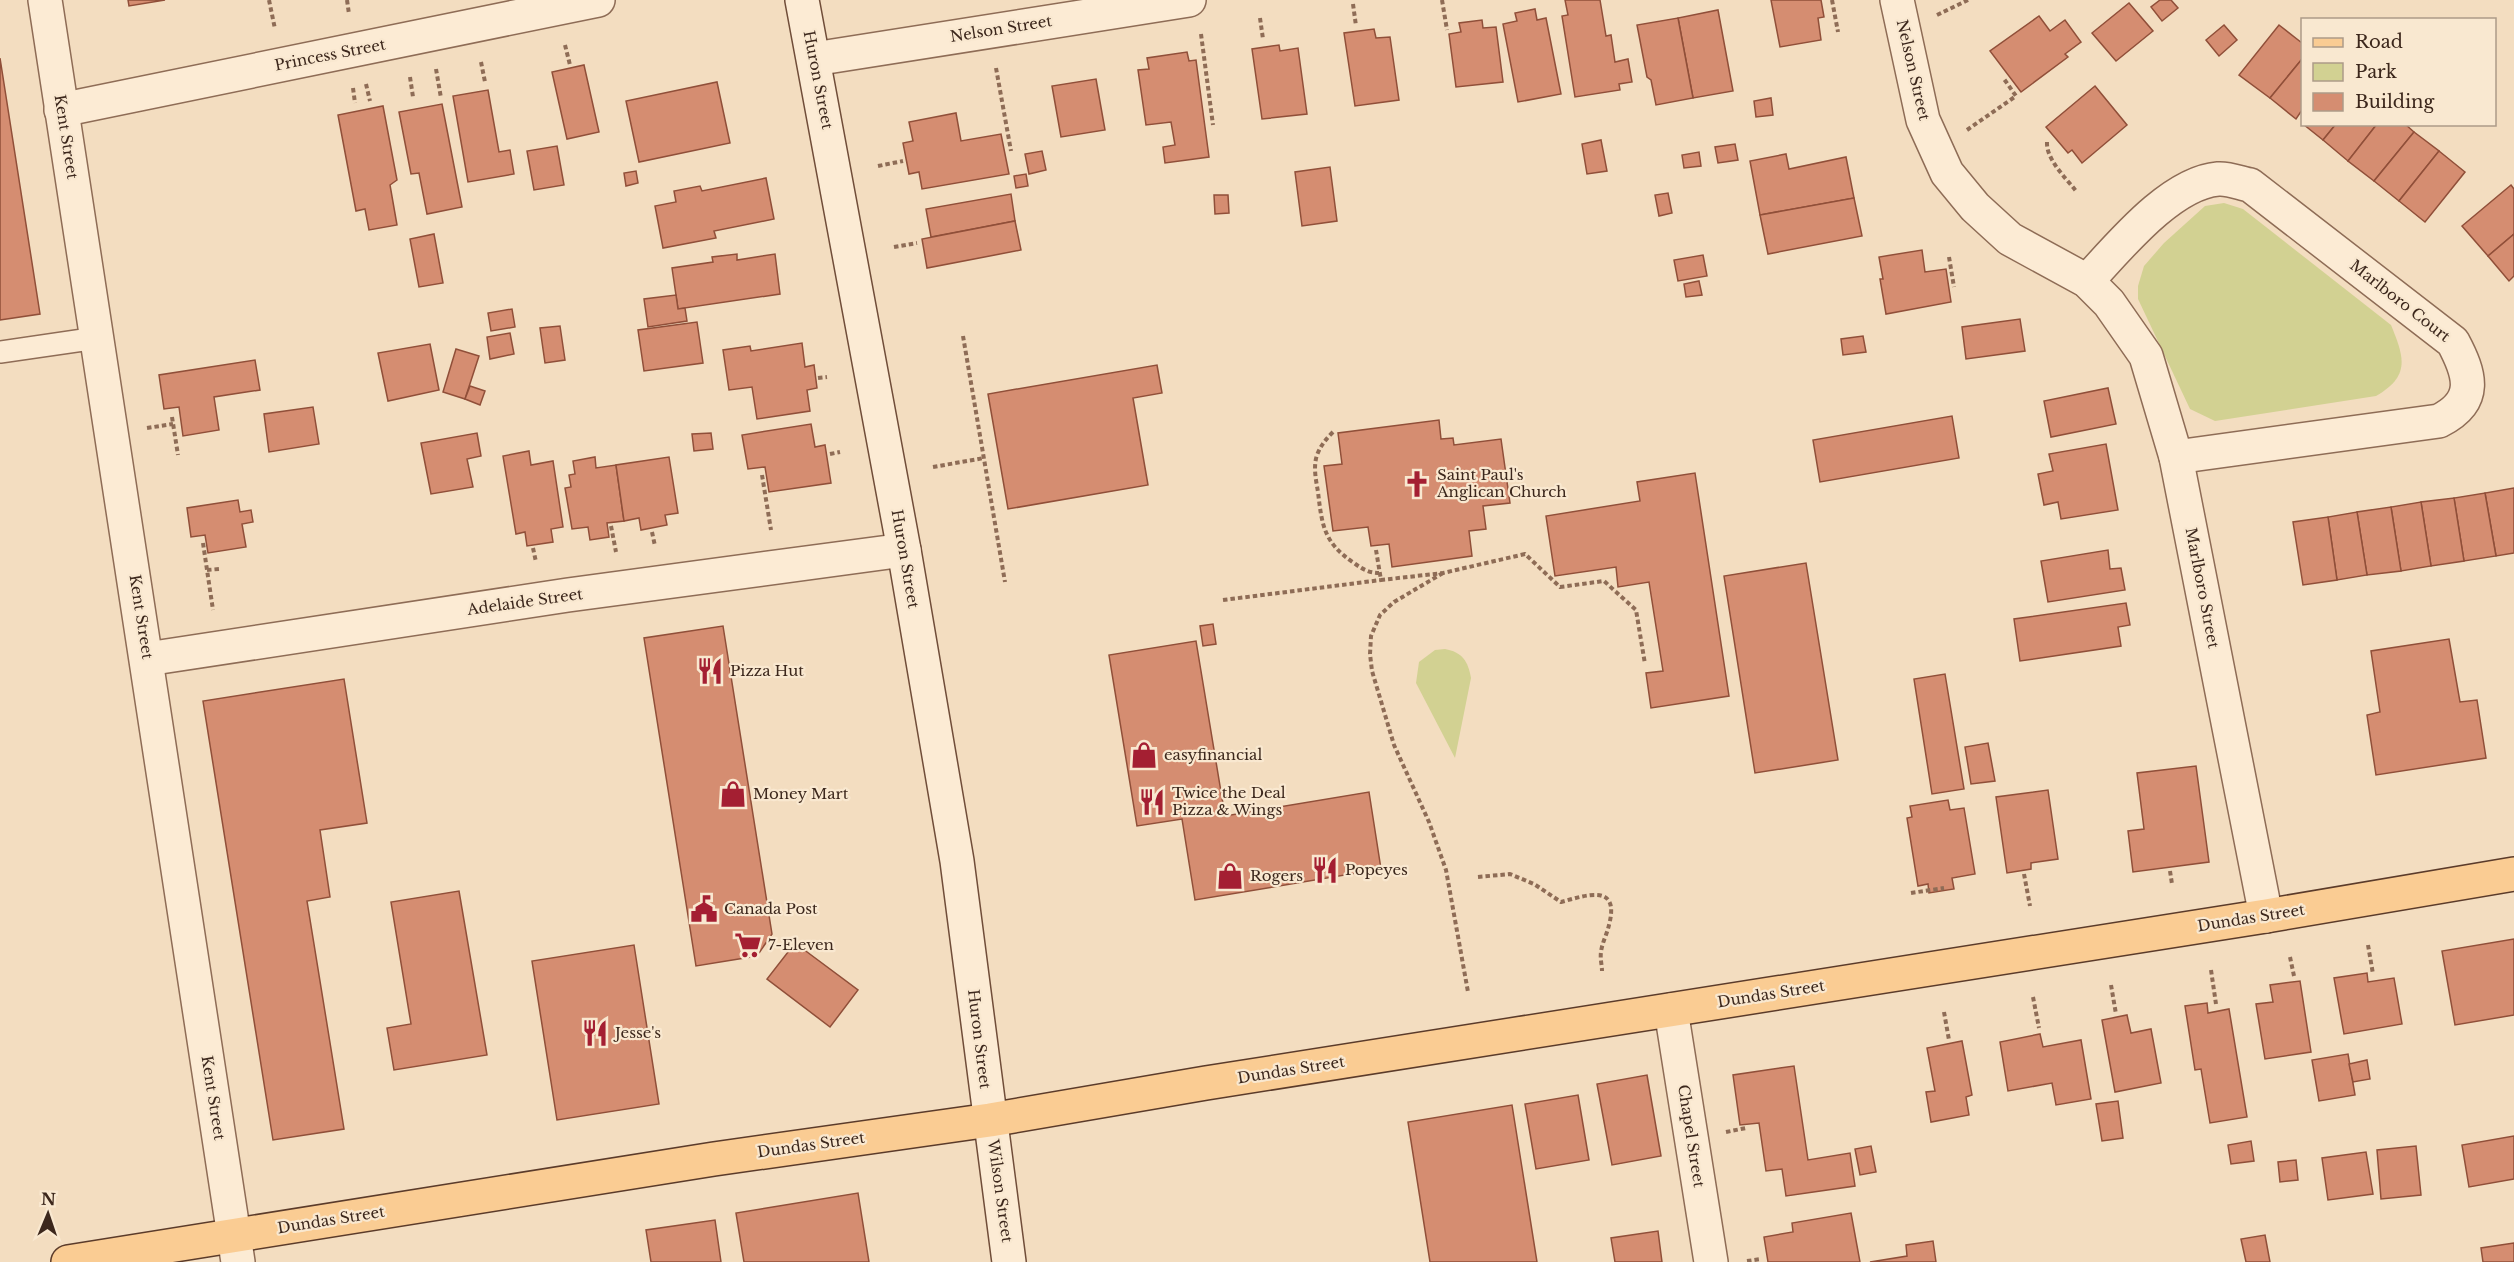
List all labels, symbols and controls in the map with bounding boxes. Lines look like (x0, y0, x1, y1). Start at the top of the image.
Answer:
street label: Nelson Street (949, 11, 1054, 46)
street label: Nelson Street (1893, 18, 1934, 122)
legend (2301, 18, 2496, 126)
street label: Huron Street (800, 29, 837, 131)
text: Road (2355, 31, 2403, 53)
street label: Princess Street (273, 34, 387, 75)
text: Park (2355, 61, 2397, 83)
text: Building (2355, 91, 2434, 113)
street label: Kent Street (50, 93, 83, 181)
street label: Marlboro Court (2346, 256, 2455, 346)
place label: Saint Paul's Anglican Church (1436, 465, 1567, 501)
church icon: Saint Paul's Anglican Church (1402, 469, 1432, 499)
street label: Huron Street (887, 508, 924, 610)
street label: Marlboro Street (2181, 526, 2224, 650)
street label: Kent Street (125, 573, 158, 661)
street label: Adelaide Street (465, 584, 584, 619)
restaurant icon: Pizza Hut (695, 656, 725, 686)
place label: Pizza Hut (730, 661, 804, 680)
shop icon: easyfinancial (1129, 740, 1159, 770)
place label: easyfinancial (1164, 745, 1262, 764)
shop icon: Money Mart (718, 779, 748, 809)
place label: Twice the Deal Pizza & Wings (1172, 783, 1286, 819)
place label: Money Mart (753, 784, 849, 803)
restaurant icon: Twice the Deal Pizza & Wings (1137, 787, 1167, 817)
restaurant icon: Popeyes (1310, 855, 1340, 885)
place label: Popeyes (1345, 860, 1408, 879)
shop icon: Rogers (1215, 861, 1245, 891)
place label: Rogers (1250, 866, 1303, 885)
public building icon: Canada Post (689, 894, 719, 924)
place label: Canada Post (724, 899, 818, 918)
street label: Dundas Street (2196, 900, 2306, 935)
supermarket icon: 7-Eleven (733, 930, 763, 960)
place label: 7-Eleven (768, 935, 834, 954)
street label: Dundas Street (1716, 976, 1826, 1011)
street label: Huron Street (964, 988, 995, 1090)
restaurant icon: Jesse's (580, 1018, 610, 1048)
place label: Jesse's (613, 1023, 661, 1042)
street label: Dundas Street (1236, 1052, 1346, 1087)
street label: Kent Street (197, 1054, 230, 1142)
street label: Chapel Street (1674, 1083, 1709, 1189)
street label: Dundas Street (756, 1128, 866, 1161)
street label: Wilson Street (984, 1137, 1017, 1244)
north arrow (18, 1184, 78, 1244)
text: N (41, 1189, 56, 1209)
street label: Dundas Street (276, 1202, 386, 1237)

